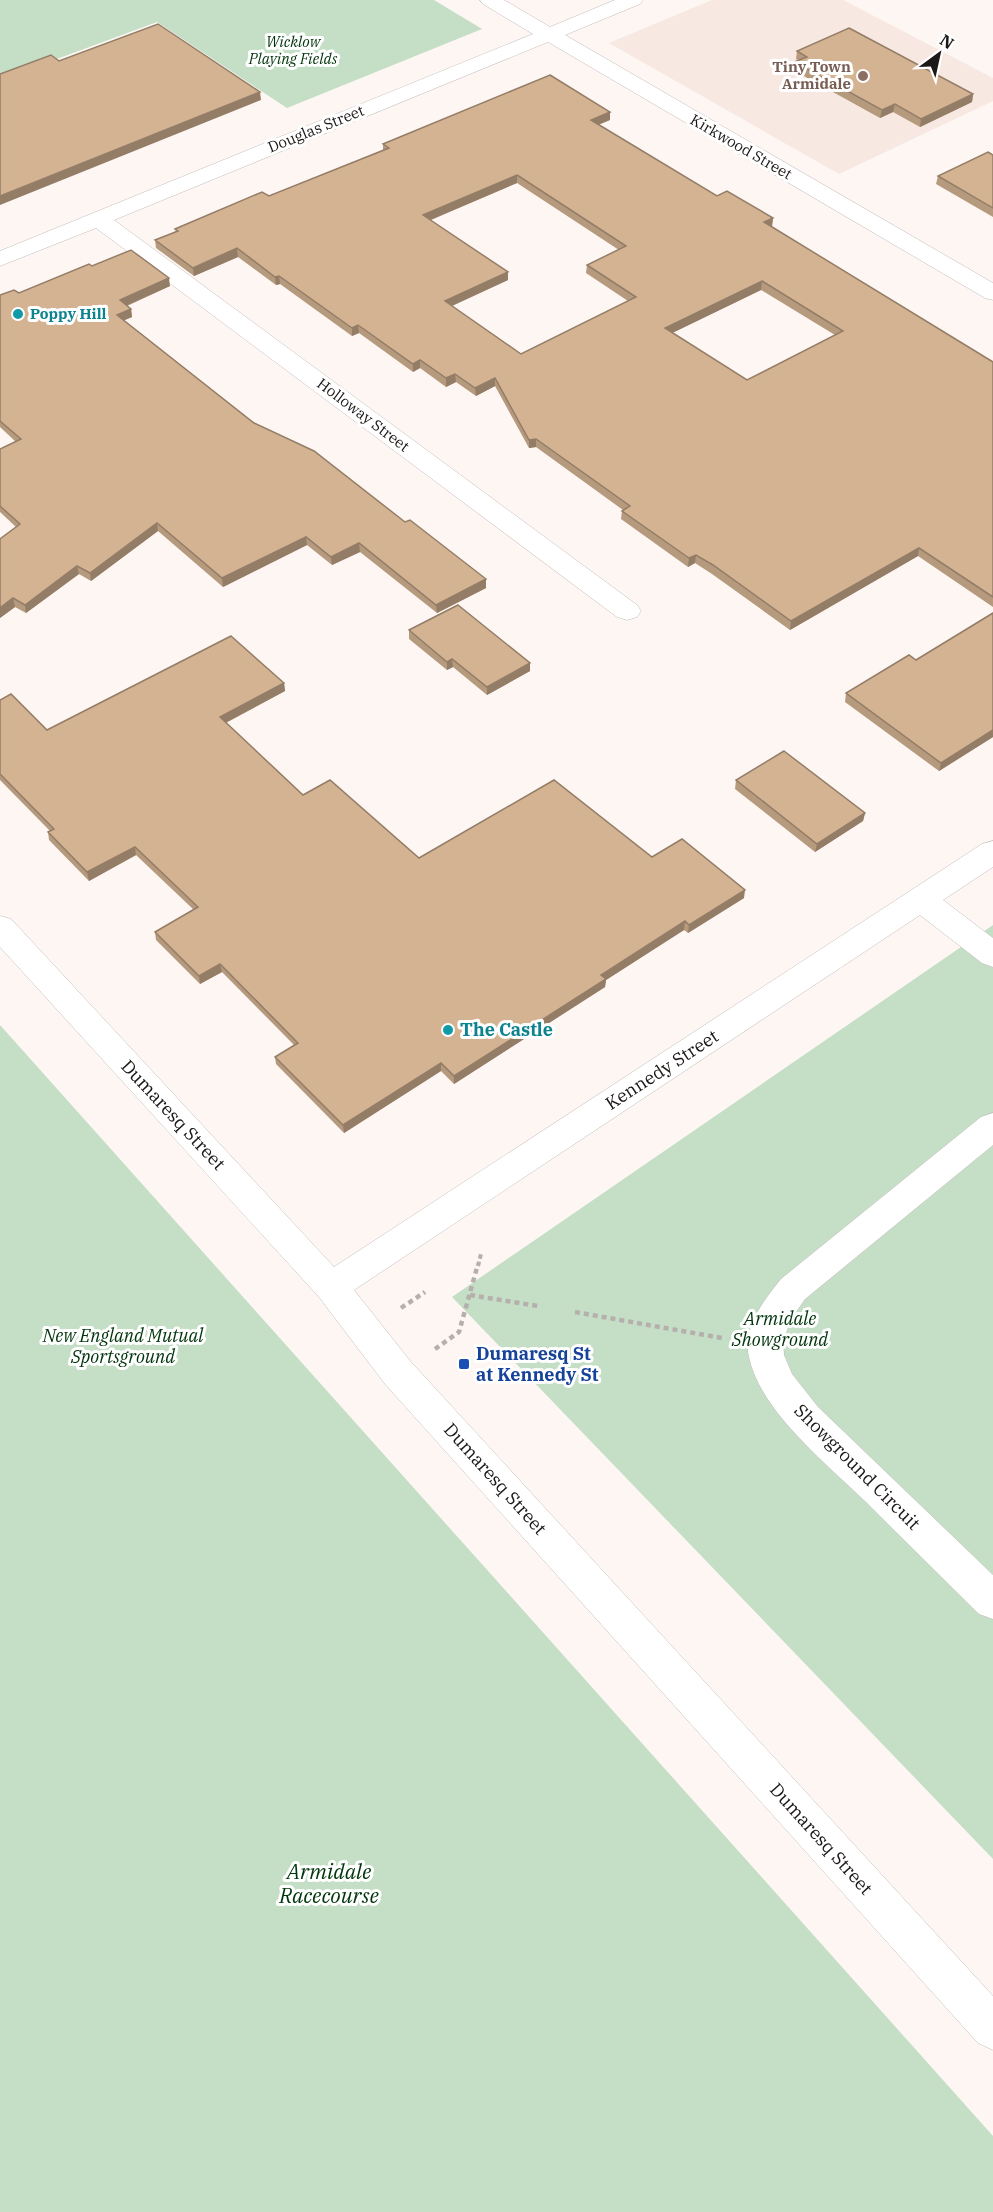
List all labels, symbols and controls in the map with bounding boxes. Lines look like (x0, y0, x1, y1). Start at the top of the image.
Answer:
north arrow (909, 24, 969, 84)
text: N (936, 30, 958, 53)
park label: Wicklow Playing Fields (248, 32, 338, 68)
place label: Tiny Town Armidale (772, 57, 851, 93)
marker: Tiny Town Armidale (856, 69, 870, 83)
street label: Douglas Street (265, 101, 367, 156)
street label: Kirkwood Street (687, 110, 795, 183)
place label: Poppy Hill (30, 304, 107, 323)
marker: Poppy Hill (11, 307, 25, 321)
street label: Holloway Street (313, 374, 413, 456)
place label: The Castle (460, 1018, 553, 1041)
marker: The Castle (441, 1023, 455, 1037)
street label: Kennedy Street (601, 1025, 723, 1115)
street label: Dumaresq Street (116, 1055, 230, 1175)
park label: Armidale Showground (731, 1307, 828, 1351)
park label: New England Mutual Sportsground (42, 1324, 204, 1368)
place label: Dumaresq St at Kennedy St (476, 1342, 599, 1386)
marker: Dumaresq St at Kennedy St (457, 1357, 471, 1371)
street label: Showground Circuit (789, 1399, 925, 1535)
street label: Dumaresq Street (439, 1418, 552, 1539)
street label: Dumaresq Street (765, 1778, 878, 1899)
park label: Armidale Racecourse (278, 1857, 379, 1909)

